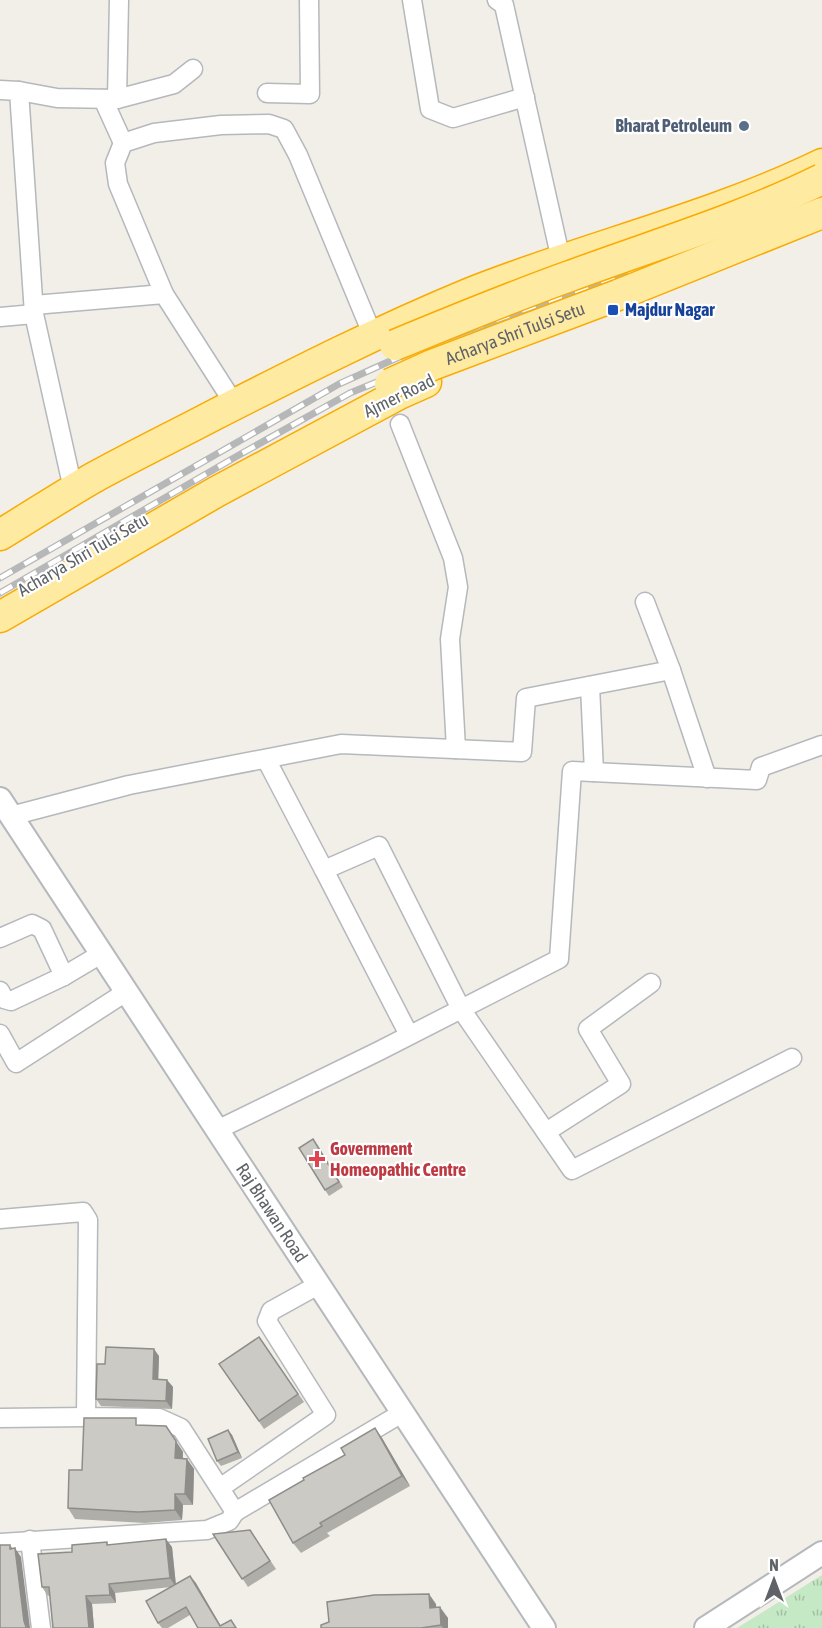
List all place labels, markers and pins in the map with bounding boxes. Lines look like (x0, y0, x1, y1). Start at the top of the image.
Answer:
place label: Bharat Petroleum (615, 115, 732, 136)
marker: Bharat Petroleum (737, 119, 751, 133)
place label: Majdur Nagar (625, 299, 715, 320)
marker: Majdur Nagar (606, 303, 620, 317)
place label: Government Homeopathic Centre (330, 1138, 466, 1180)
marker: Government Homeopathic Centre (308, 1150, 326, 1168)

